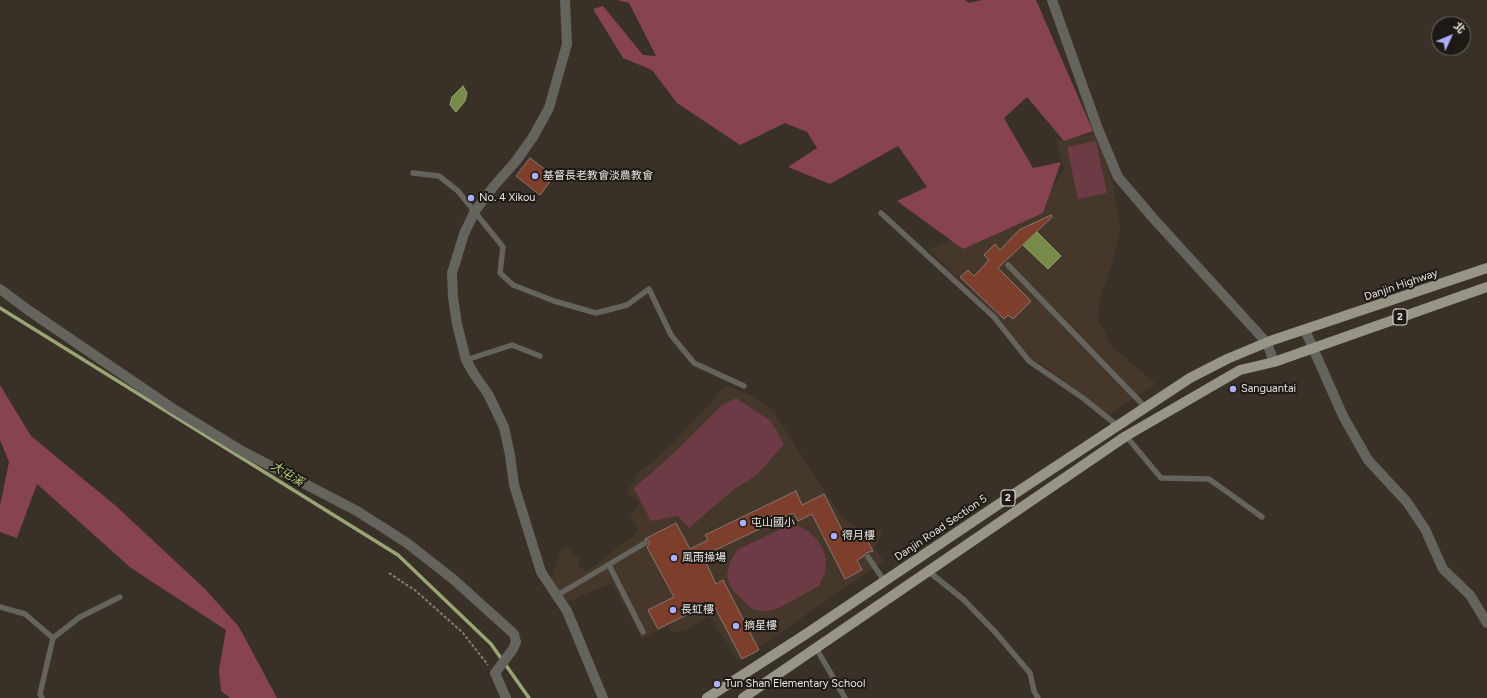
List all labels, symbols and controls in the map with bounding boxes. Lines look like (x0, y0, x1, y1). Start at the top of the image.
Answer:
north arrow (1431, 16, 1471, 56)
text: 北 (1451, 20, 1468, 36)
place label: 基督長老教會淡農教會 (543, 169, 653, 183)
marker: 基督長老教會淡農教會 (530, 171, 540, 181)
place label: No. 4 Xikou (479, 191, 535, 205)
marker: No. 4 Xikou (466, 193, 476, 203)
street label: Danjin Highway (1363, 266, 1439, 304)
road number: 2 (1393, 309, 1407, 325)
place label: Sanguantai (1241, 382, 1296, 396)
marker: Sanguantai (1228, 384, 1238, 394)
water label: 大屯溪 (268, 458, 306, 490)
road number: 2 (1001, 490, 1015, 506)
street label: Danjin Road Section 5 (892, 492, 990, 564)
place label: 屯山國小 (751, 516, 795, 530)
marker: 屯山國小 (738, 518, 748, 528)
place label: 得月樓 (842, 529, 875, 543)
marker: 得月樓 (829, 531, 839, 541)
place label: 風雨操場 (682, 551, 726, 565)
marker: 風雨操場 (669, 553, 679, 563)
place label: 長虹樓 (681, 603, 714, 617)
marker: 長虹樓 (668, 605, 678, 615)
place label: 摘星樓 (744, 619, 777, 633)
marker: 摘星樓 (731, 621, 741, 631)
place label: Tun Shan Elementary School (725, 677, 865, 691)
marker: Tun Shan Elementary School (712, 679, 722, 689)

